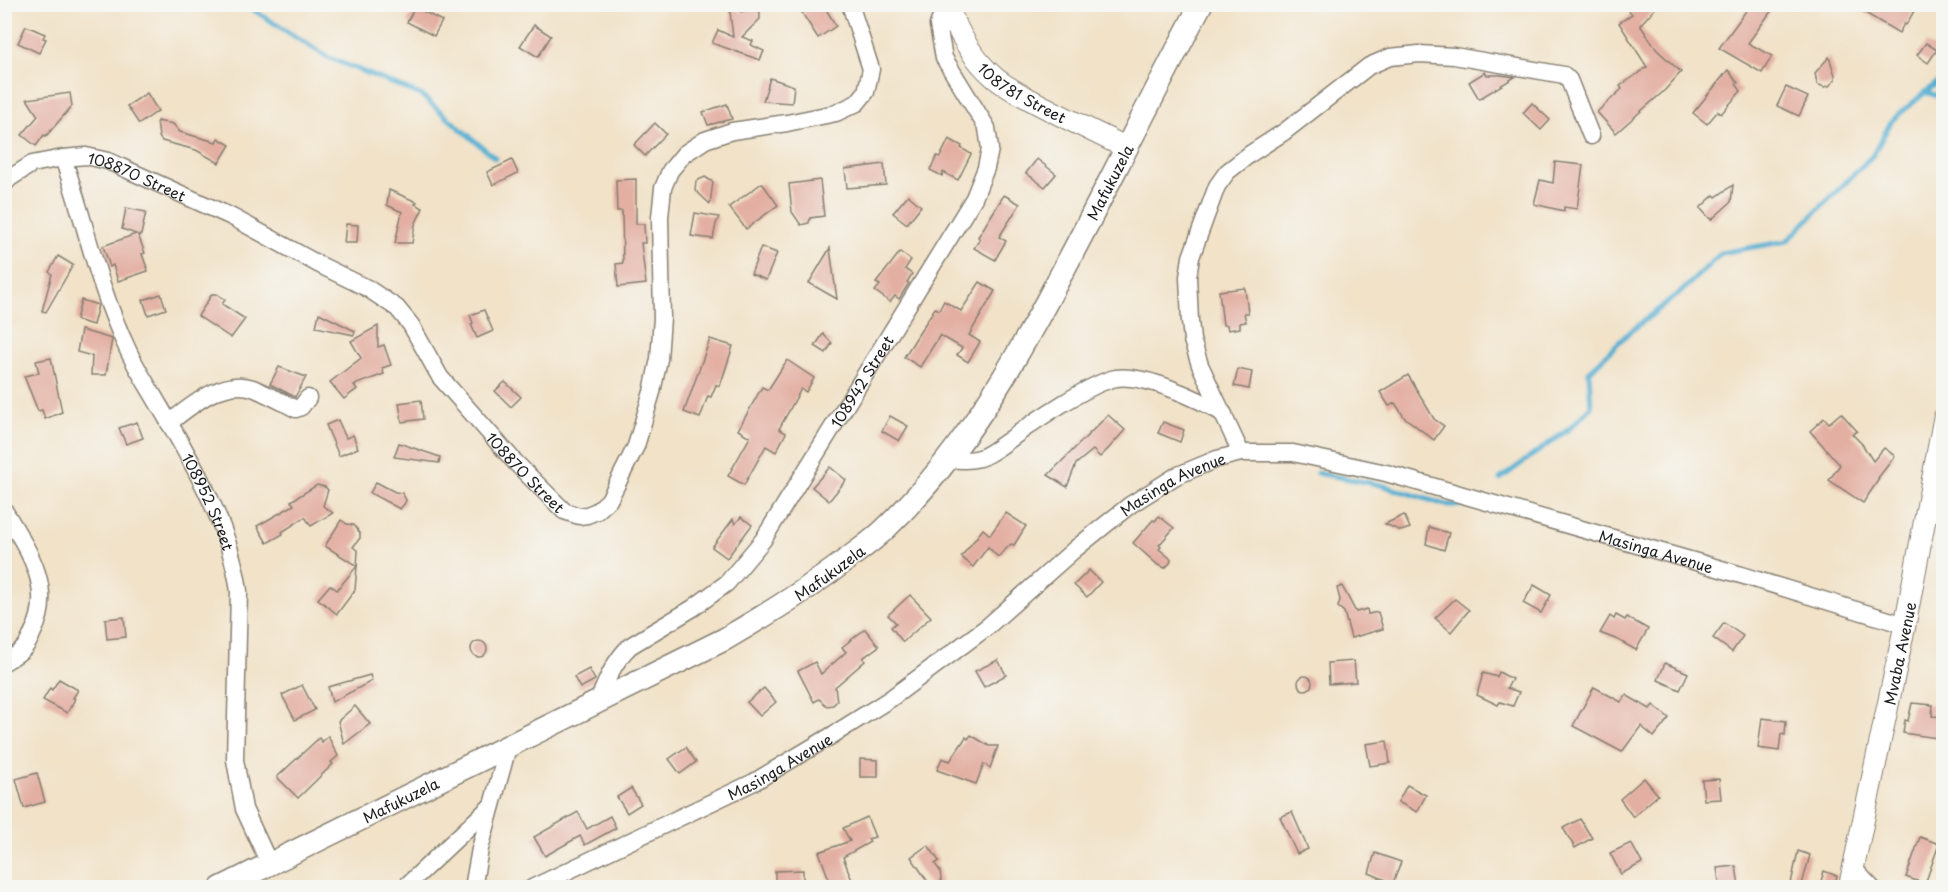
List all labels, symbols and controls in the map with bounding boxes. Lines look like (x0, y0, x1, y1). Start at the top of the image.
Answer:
street label: 108781 Street (973, 57, 1070, 128)
street label: Mafukuzela (1080, 139, 1138, 224)
street label: 108870 Street (86, 145, 190, 206)
street label: 108942 Street (824, 330, 898, 432)
street label: 108870 Street (481, 426, 571, 518)
street label: Masinga Avenue (1114, 446, 1227, 521)
street label: 108952 Street (177, 449, 241, 553)
street label: Masinga Avenue (1597, 523, 1716, 578)
street label: Mafukuzela (789, 538, 870, 605)
street label: Mvaba Avenue (1877, 600, 1921, 707)
street label: Masinga Avenue (723, 727, 836, 805)
street label: Mafukuzela (358, 771, 443, 828)

